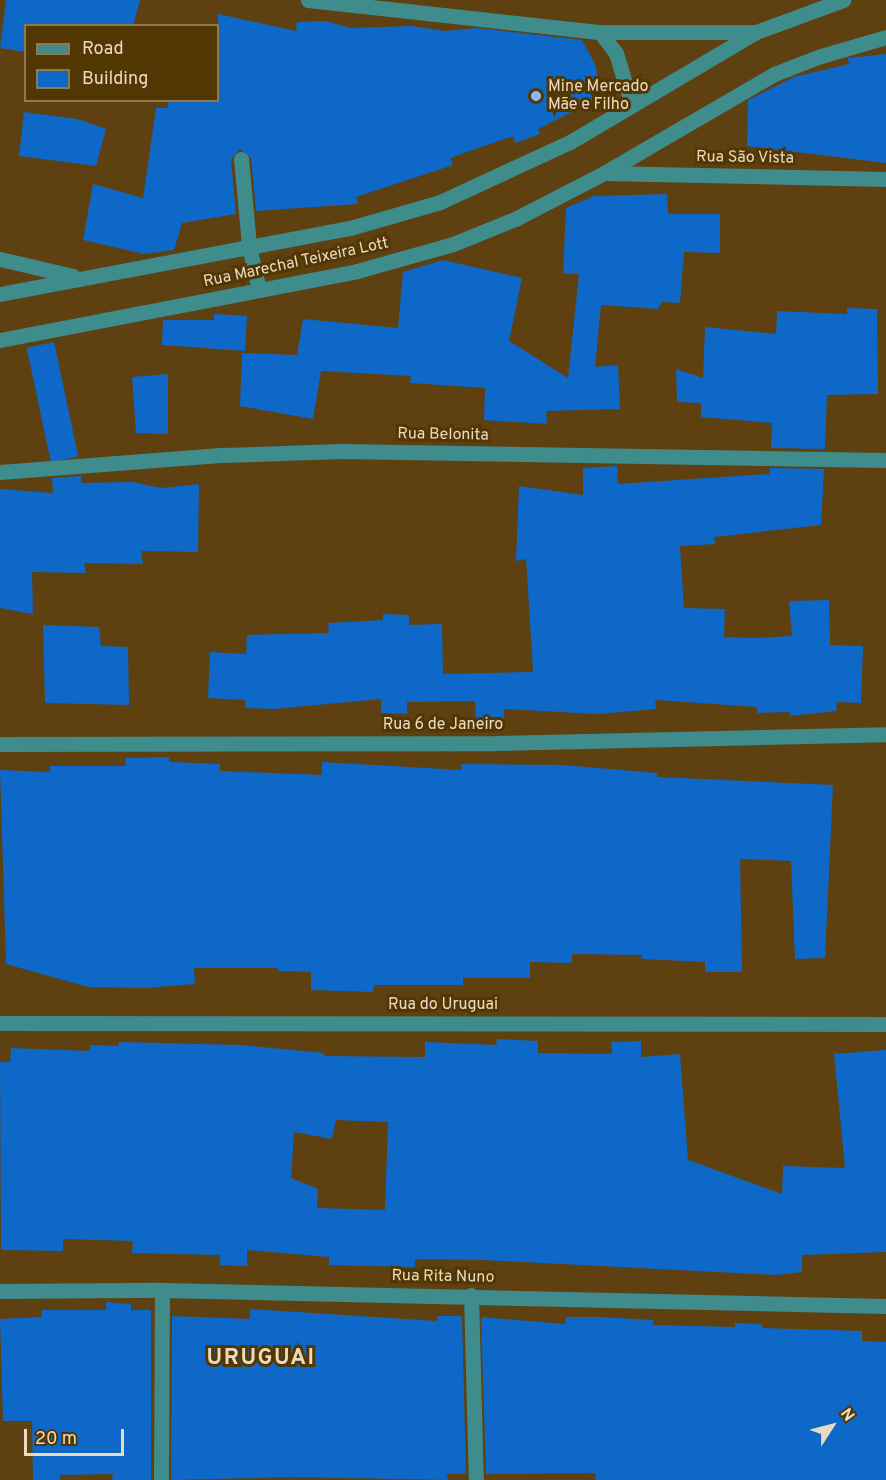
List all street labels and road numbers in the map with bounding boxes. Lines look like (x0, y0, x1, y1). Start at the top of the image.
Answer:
street label: Rua São Vista (696, 148, 794, 168)
street label: Rua Marechal Teixeira Lott (201, 234, 391, 292)
street label: Rua Belonita (397, 425, 489, 445)
street label: Rua 6 de Janeiro (383, 715, 503, 735)
street label: Rua do Uruguai (388, 995, 498, 1015)
street label: Rua Rita Nuno (391, 1267, 495, 1287)

